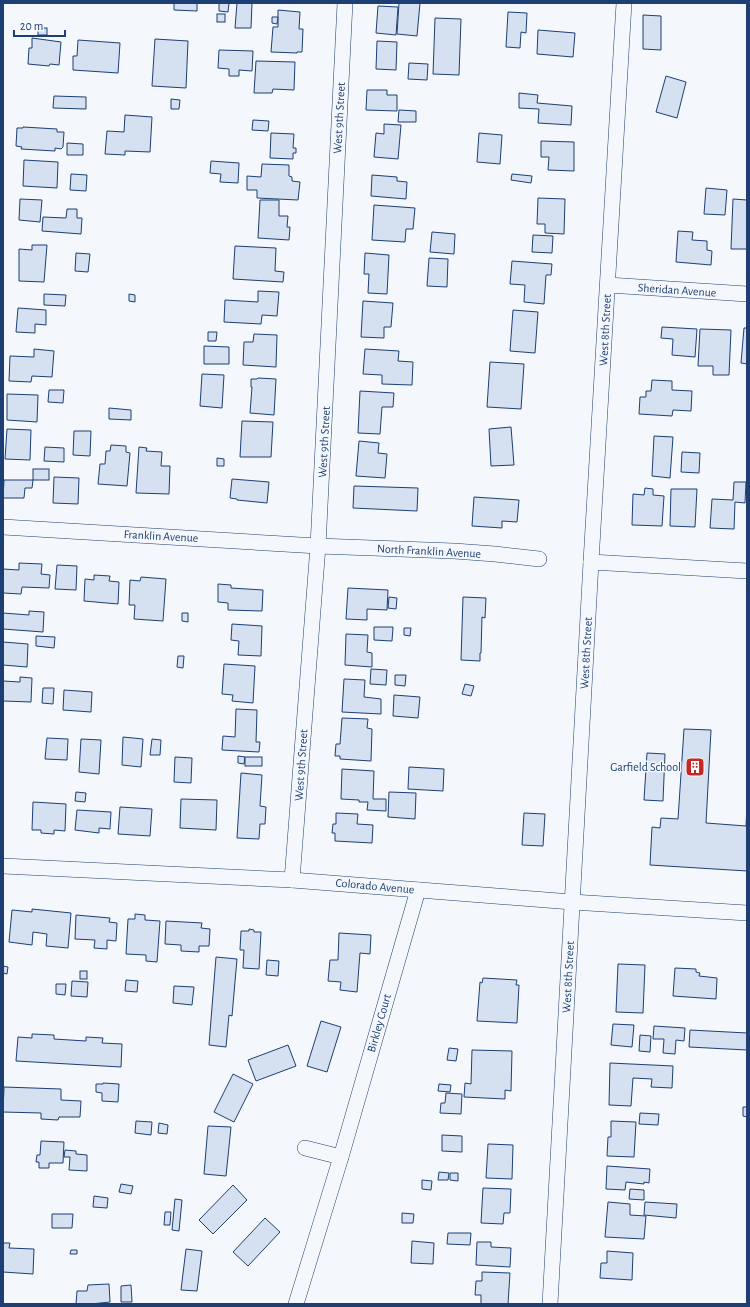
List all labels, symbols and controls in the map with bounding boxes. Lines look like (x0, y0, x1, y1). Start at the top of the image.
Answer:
scale bar (14, 12, 65, 38)
text: 20 m (20, 20, 43, 32)
street label: West 9th Street (331, 82, 347, 154)
street label: Sheridan Avenue (637, 281, 717, 299)
street label: West 8th Street (597, 294, 613, 366)
street label: West 9th Street (316, 406, 332, 478)
street label: Franklin Avenue (123, 528, 199, 544)
street label: North Franklin Avenue (377, 542, 481, 560)
street label: West 8th Street (578, 617, 594, 689)
street label: West 9th Street (293, 729, 310, 801)
building icon: Garfield School (684, 756, 706, 778)
place label: Garfield School (610, 761, 681, 773)
street label: Colorado Avenue (335, 877, 415, 895)
street label: West 8th Street (560, 941, 576, 1013)
street label: Birkley Court (365, 992, 394, 1054)

